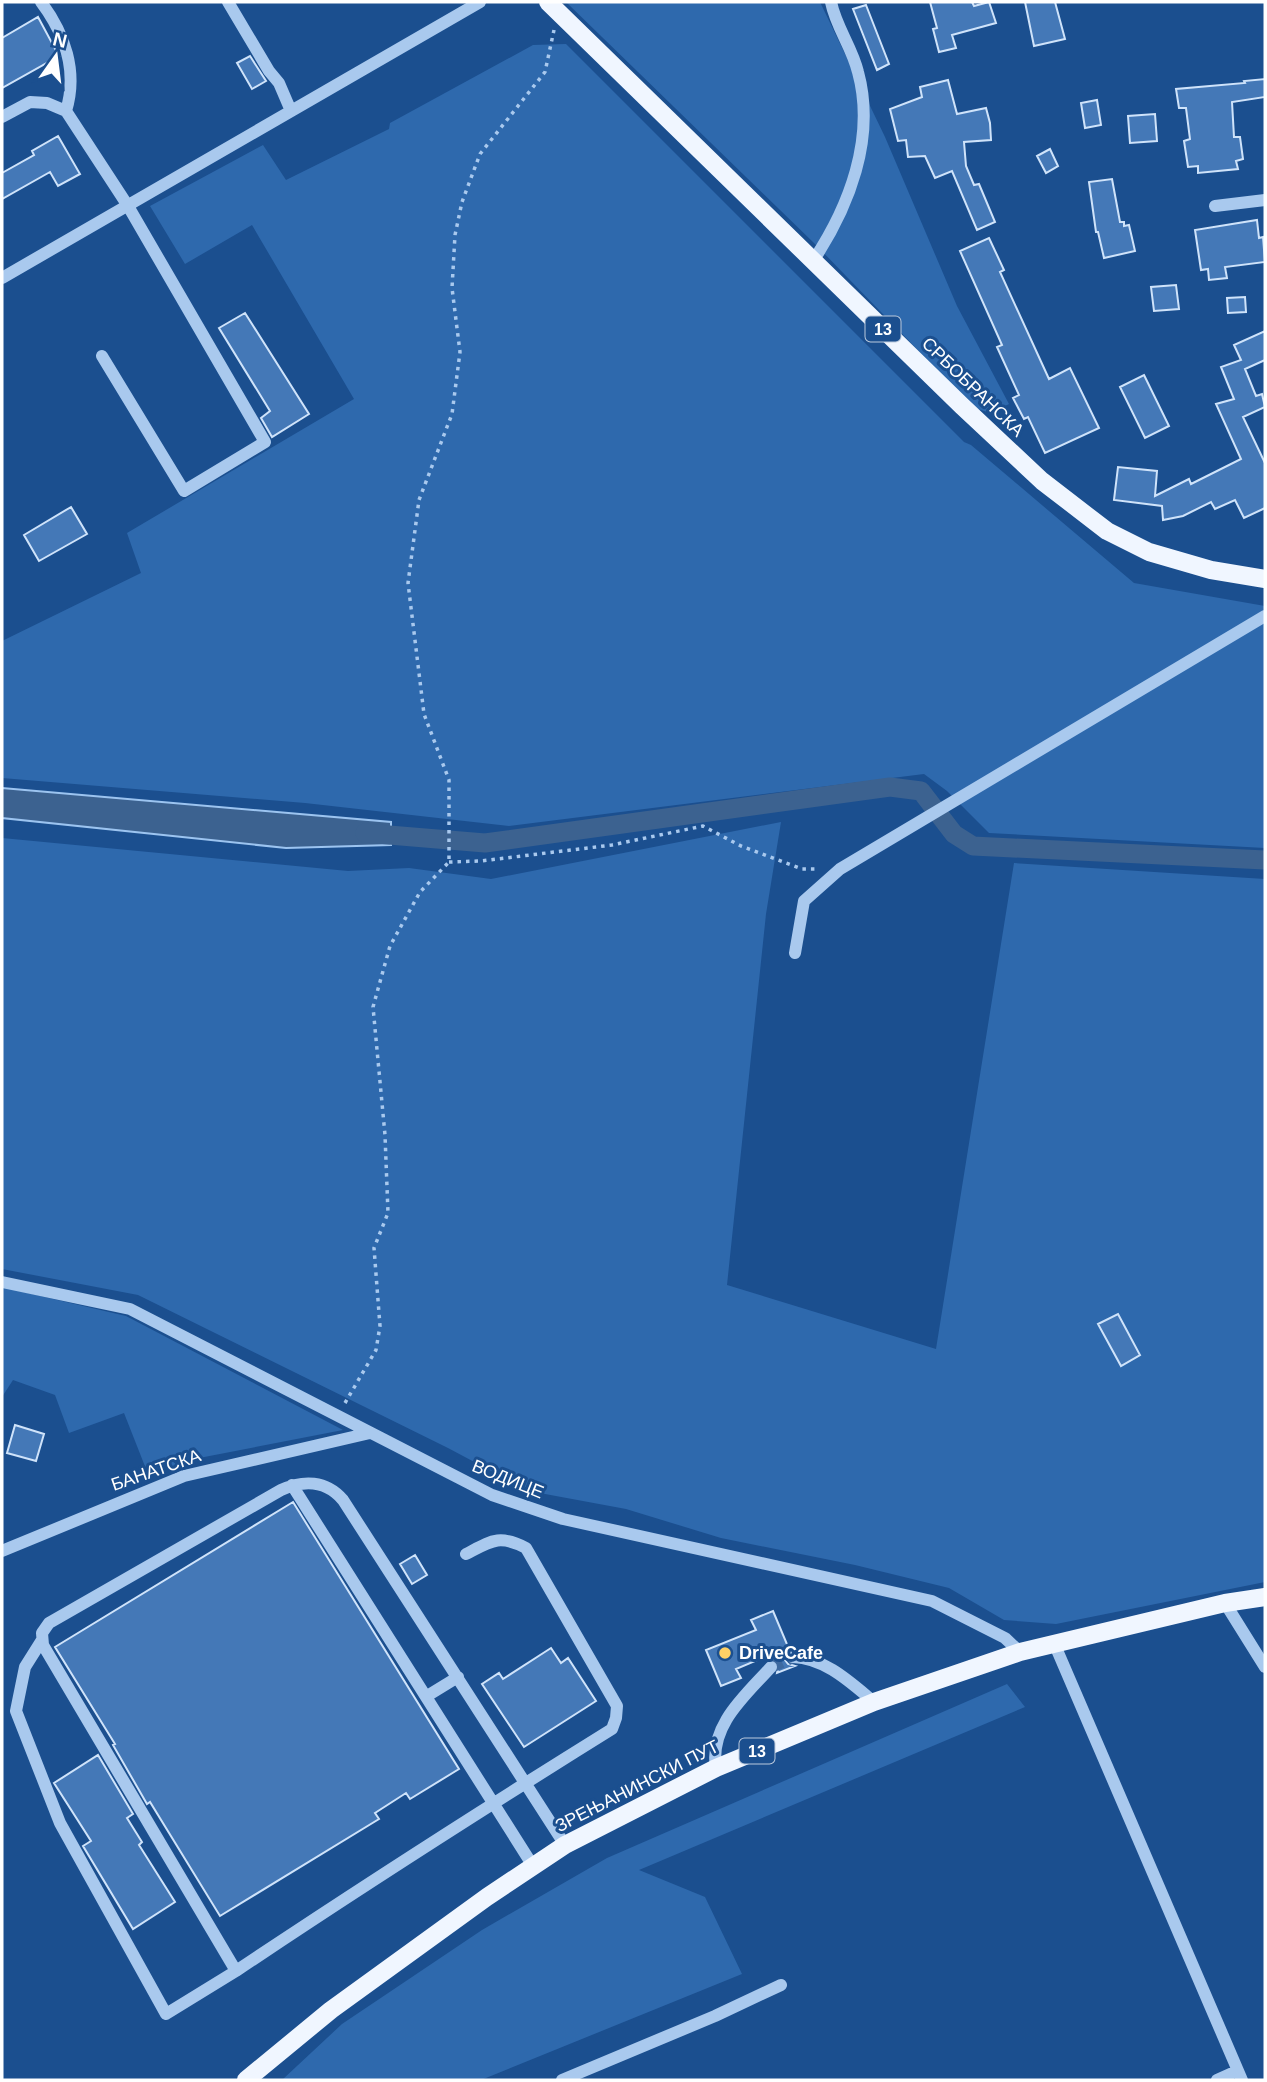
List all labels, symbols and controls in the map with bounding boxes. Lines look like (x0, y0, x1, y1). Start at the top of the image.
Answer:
north arrow (21, 21, 91, 91)
text: N (51, 28, 69, 52)
road number: 13 (866, 316, 900, 342)
street label: СРБОБРАНСКА (918, 333, 1028, 441)
street label: БАНАТСКА (109, 1445, 203, 1495)
street label: ВОДИЦЕ (469, 1456, 547, 1502)
place label: DriveCafe (739, 1643, 823, 1663)
marker: DriveCafe (717, 1645, 733, 1661)
street label: ЗРЕЊАНИНСКИ ПУТ (552, 1736, 722, 1836)
road number: 13 (740, 1738, 774, 1764)

